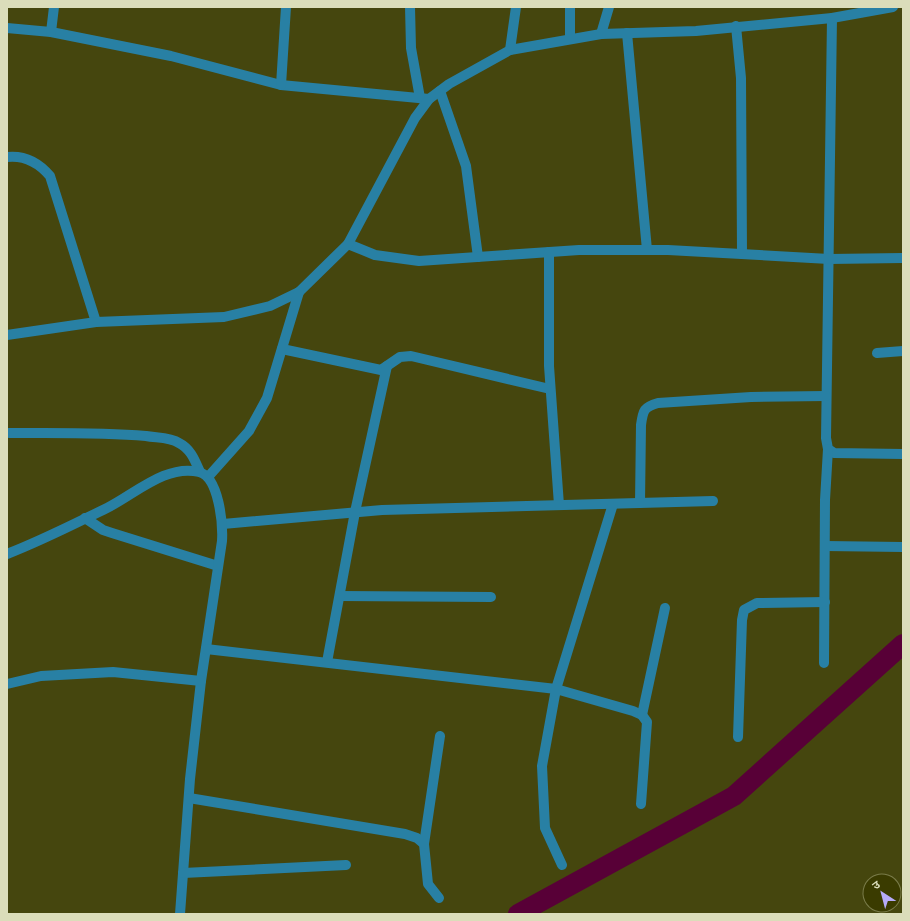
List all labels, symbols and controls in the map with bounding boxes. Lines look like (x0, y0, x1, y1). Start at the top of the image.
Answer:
north arrow (862, 873, 902, 913)
text: उ (869, 877, 883, 892)

